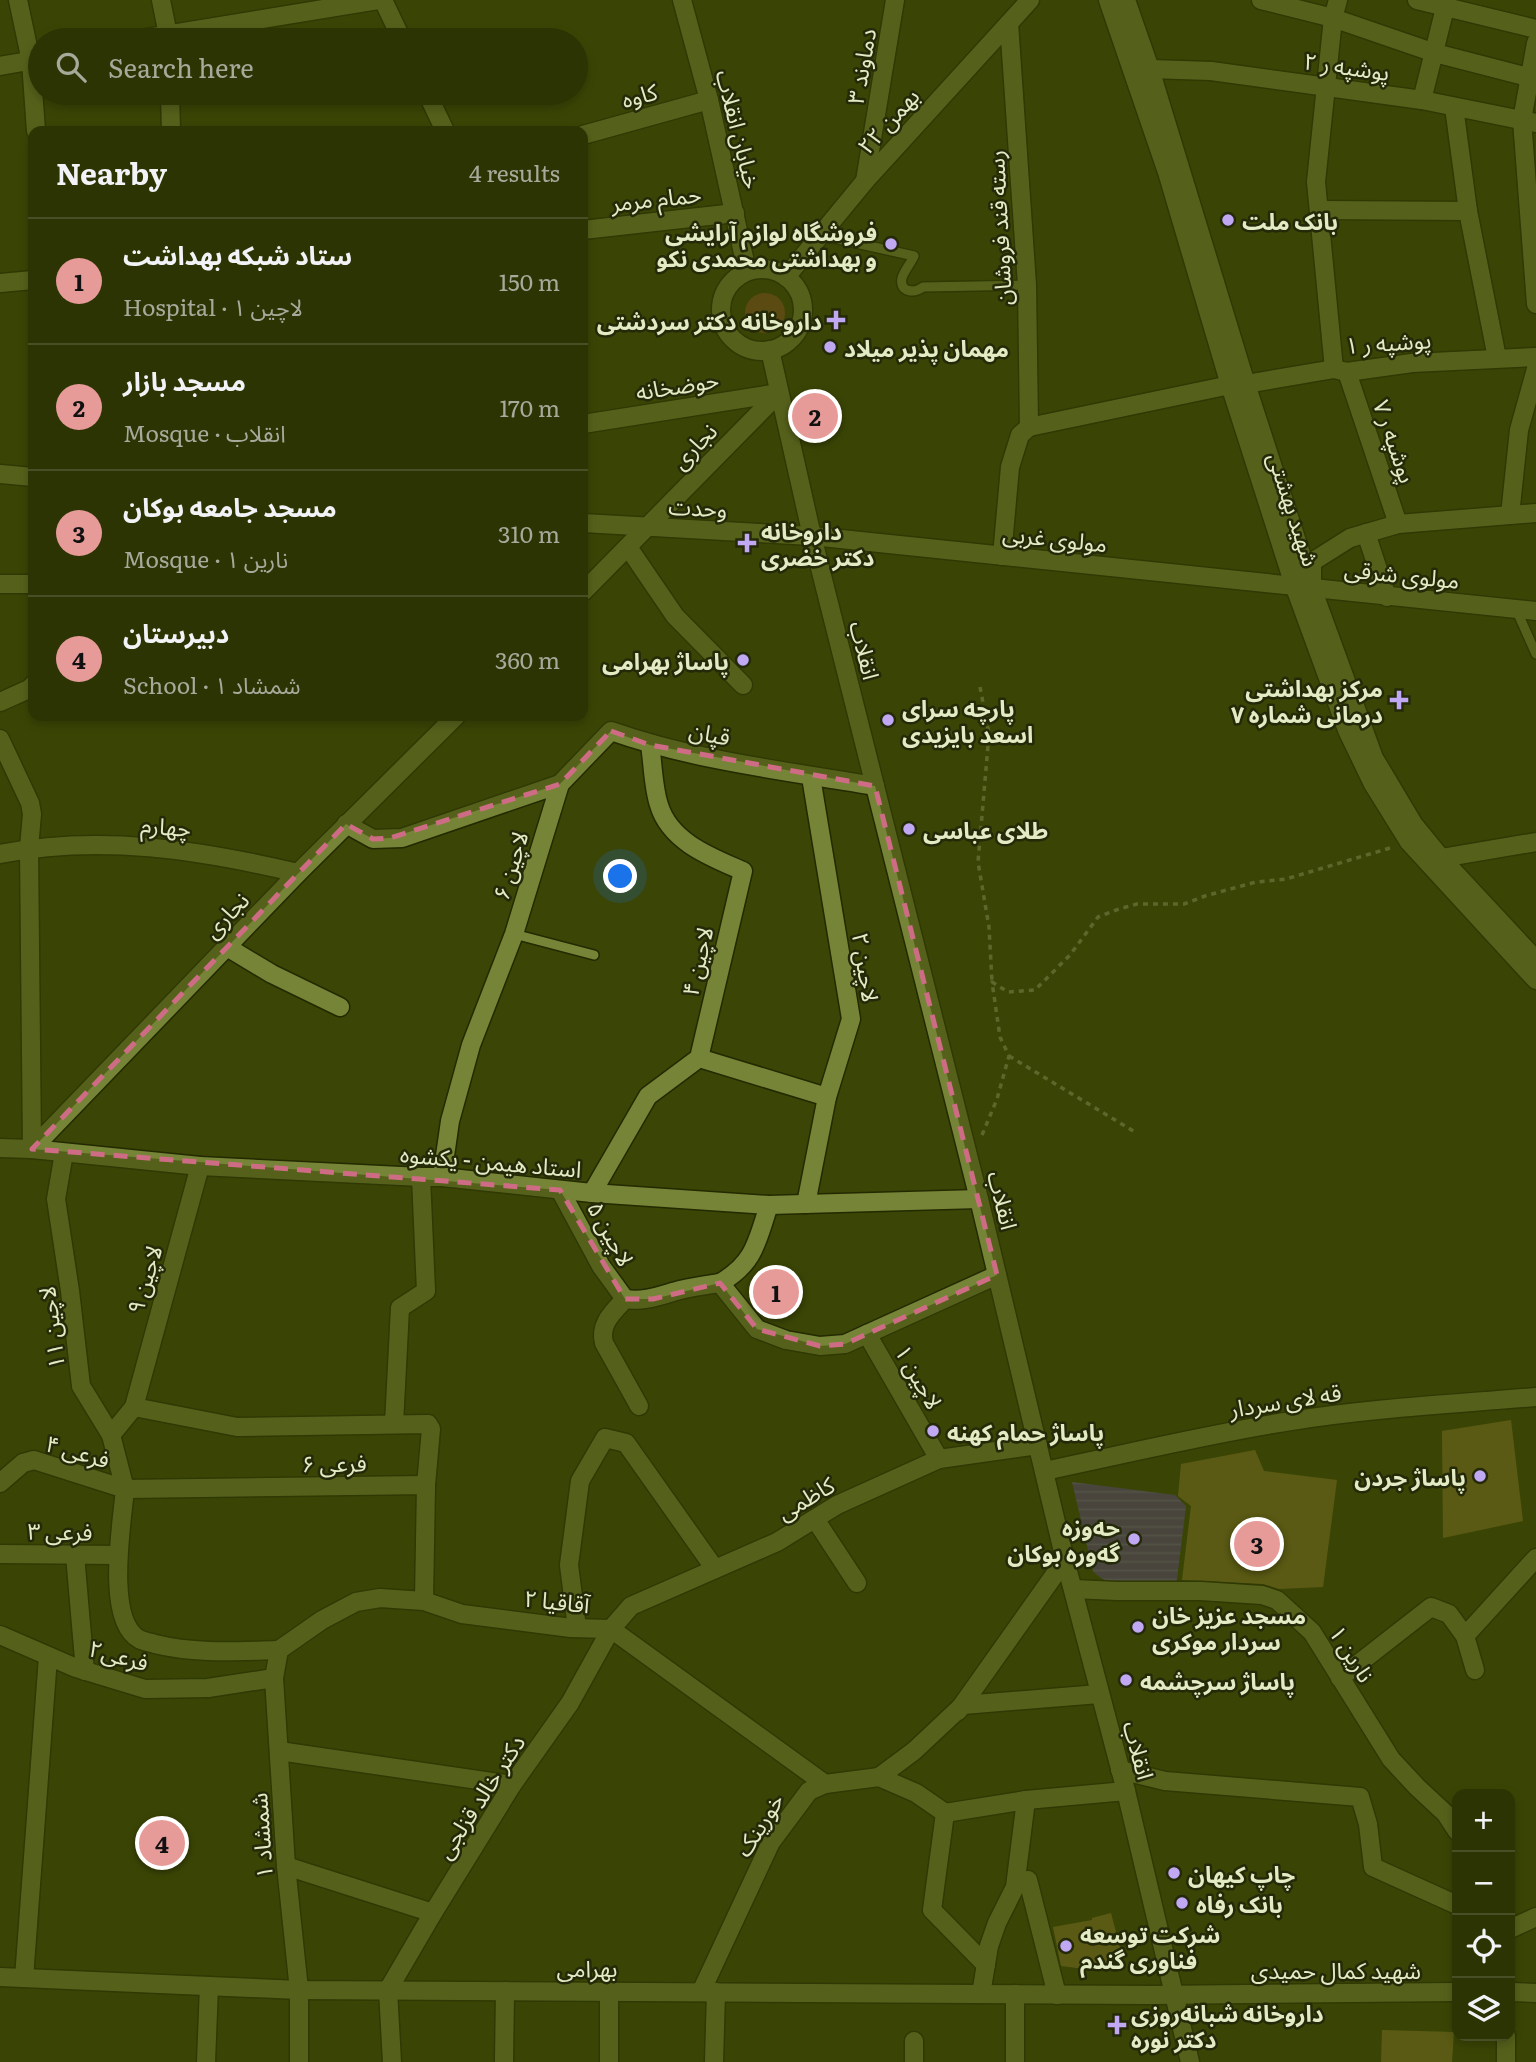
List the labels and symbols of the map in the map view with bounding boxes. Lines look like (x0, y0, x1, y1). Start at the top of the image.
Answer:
street label: دماوند ۳ (837, 26, 883, 106)
street label: پوشپه ر ۲ (1302, 42, 1392, 88)
street label: خیابان انقلاب (709, 66, 771, 192)
street label: کاوه (617, 73, 661, 115)
street label: ۲۲ بهمن (848, 79, 926, 161)
street label: رسته قند فروشان (977, 150, 1019, 306)
street label: حمام مرمر (608, 175, 703, 222)
place label: بانک ملت (1242, 203, 1338, 237)
marker: بانک ملت (1220, 212, 1236, 228)
place label: فروشگاه لوازم آرایشی و بهداشتی محمدی نکو (656, 214, 877, 274)
marker: فروشگاه لوازم آرایشی و بهداشتی محمدی نکو (883, 236, 899, 252)
place label: داروخانه دکتر سردشتی (597, 303, 822, 337)
marker: داروخانه دکتر سردشتی (828, 312, 844, 328)
street label: ۱ پوشپه ر (1344, 321, 1432, 361)
place label: مهمان پذیر میلاد (844, 330, 1009, 365)
marker: مهمان پذیر میلاد (822, 339, 838, 355)
street label: حوضخانه (633, 361, 721, 407)
pin: 2 (792, 390, 838, 442)
street label: پوشپه ر ۷ (1366, 395, 1426, 487)
street label: نجاری (662, 414, 724, 476)
street label: شهید بهشتی (1261, 448, 1329, 570)
street label: وحدت (668, 487, 728, 525)
place label: داروخانه دکتر خضری (761, 513, 874, 573)
street label: مولوی غربی (1001, 515, 1109, 559)
marker: داروخانه دکتر خضری (739, 535, 755, 551)
street label: مولوی شرقی (1343, 550, 1461, 596)
street label: انقلاب (842, 617, 890, 683)
place label: پاساژ بهرامی (602, 643, 729, 678)
marker: پاساژ بهرامی (735, 652, 751, 668)
place label: مرکز بهداشتی درمانی شماره ۷ (1231, 670, 1383, 730)
place label: پارچه سرای اسعد بایزیدی (902, 690, 1033, 750)
marker: مرکز بهداشتی درمانی شماره ۷ (1389, 690, 1409, 710)
street label: قپان (686, 711, 734, 753)
marker: پارچه سرای اسعد بایزیدی (880, 712, 896, 728)
street label: چهارم (139, 806, 193, 847)
place label: طلای عباسی (923, 812, 1048, 846)
marker: طلای عباسی (901, 821, 917, 837)
street label: لاچین ۶ (483, 827, 536, 903)
your location (603, 859, 637, 893)
street label: نجاری (194, 883, 256, 945)
street label: لاچین ۴ (672, 923, 721, 999)
street label: لاچین ۲ (845, 930, 889, 1004)
street label: استاد هیمن - یکشوه (399, 1135, 583, 1185)
street label: انقلاب (980, 1167, 1028, 1233)
street label: لاچین ۵ (580, 1194, 644, 1272)
street label: لاچین ۹ (117, 1241, 170, 1317)
pin: 1 (753, 1266, 799, 1318)
street label: لاچین ۱۱ (28, 1285, 72, 1371)
street label: لاچین ۱ (888, 1337, 952, 1415)
street label: قه لای سردار (1226, 1373, 1343, 1425)
place label: پاساژ حمام کهنه (947, 1414, 1104, 1451)
marker: پاساژ حمام کهنه (925, 1423, 941, 1439)
street label: فرعی ۴ (42, 1425, 114, 1475)
street label: فرعی ۶ (301, 1444, 367, 1480)
place label: پاساژ جردن (1354, 1459, 1466, 1494)
street label: کاظمی (770, 1467, 841, 1527)
marker: پاساژ جردن (1472, 1468, 1488, 1484)
place label: حه‌وزه گه‌وره بوکان (1007, 1509, 1121, 1569)
street label: فرعی ۳ (27, 1512, 93, 1548)
pin: 3 (1234, 1518, 1280, 1570)
marker: حه‌وزه گه‌وره بوکان (1126, 1531, 1142, 1547)
street label: آقاقیا ۲ (523, 1580, 593, 1620)
place label: مسجد عزیز خان سردار موکری (1152, 1597, 1306, 1657)
street label: نارین ۱ (1322, 1618, 1384, 1688)
marker: مسجد عزیز خان سردار موکری (1130, 1619, 1146, 1635)
street label: فرعی۲ (85, 1630, 153, 1678)
place label: پاساژ سرچشمه (1140, 1663, 1295, 1698)
marker: پاساژ سرچشمه (1118, 1672, 1134, 1688)
street label: انقلاب (1116, 1717, 1164, 1783)
street label: دکتر خالد قزلجی (426, 1727, 532, 1865)
street label: خورینک (725, 1786, 791, 1862)
street label: شمشاد ۱ (240, 1792, 280, 1880)
pin: 4 (139, 1817, 185, 1869)
place label: چاپ کیهان (1188, 1856, 1295, 1891)
marker: چاپ کیهان (1166, 1865, 1182, 1881)
place label: بانک رفاه (1196, 1886, 1283, 1920)
marker: بانک رفاه (1174, 1895, 1190, 1911)
place label: شرکت توسعه فناوری گندم (1080, 1916, 1220, 1979)
marker: شرکت توسعه فناوری گندم (1058, 1938, 1074, 1954)
street label: بهرامی (557, 1950, 617, 1984)
street label: شهید کمال حمیدی (1251, 1952, 1421, 1986)
place label: داروخانه شبانه‌روزی دکتر نوره (1131, 1995, 1324, 2055)
marker: داروخانه شبانه‌روزی دکتر نوره (1109, 2017, 1125, 2033)

